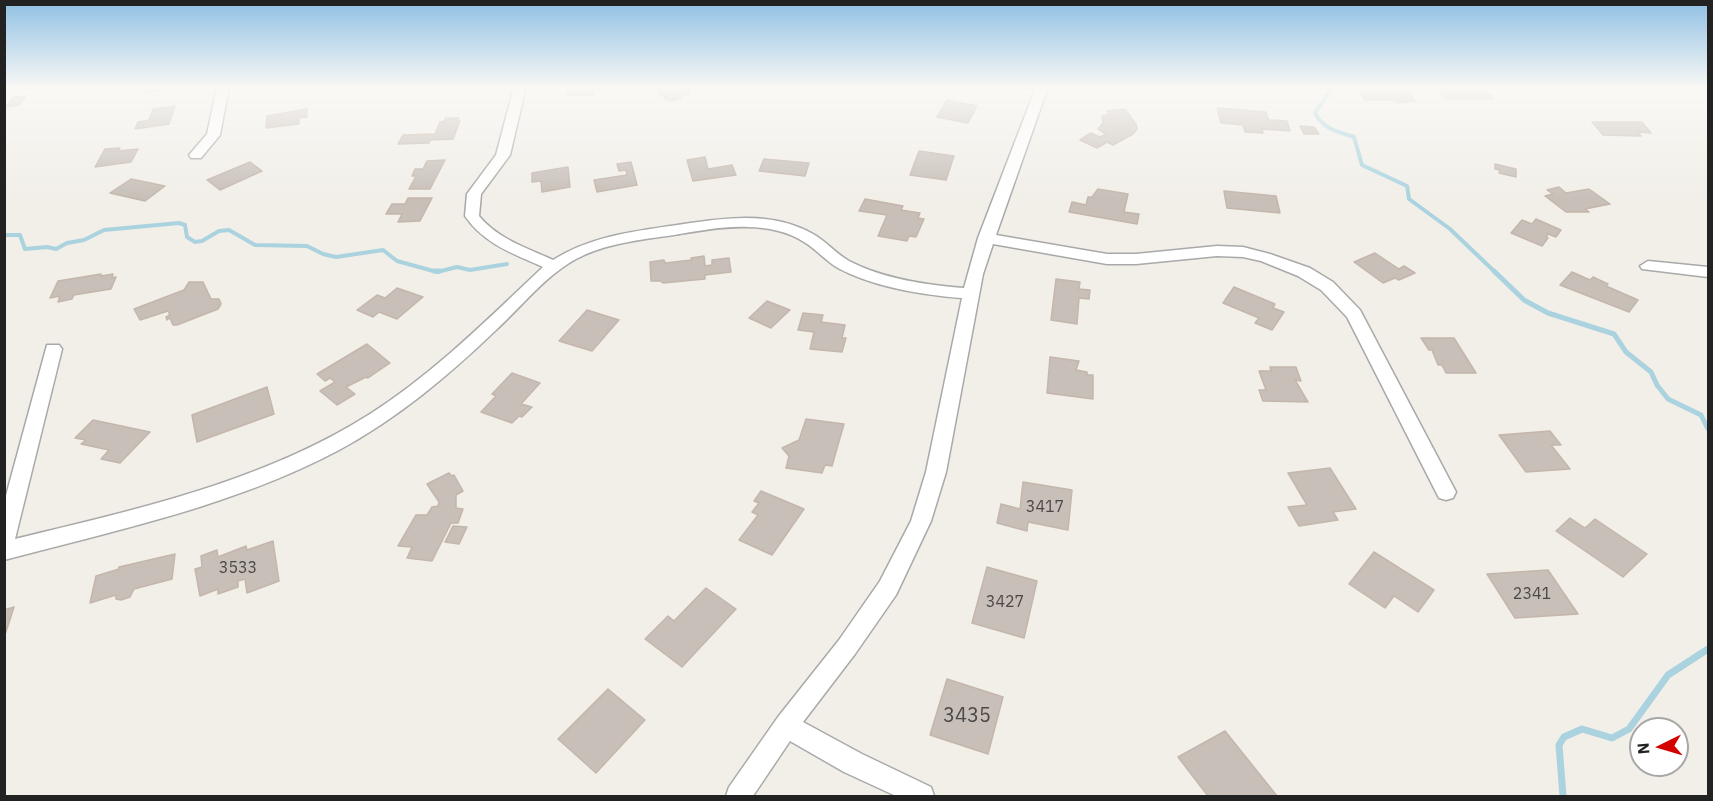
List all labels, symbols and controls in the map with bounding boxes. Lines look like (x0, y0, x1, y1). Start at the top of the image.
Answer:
house number: 3417 (1026, 497, 1064, 517)
house number: 3533 (219, 558, 257, 578)
house number: 2341 (1513, 584, 1551, 604)
house number: 3427 (986, 592, 1024, 612)
house number: 3435 (943, 704, 991, 728)
north arrow (1629, 717, 1689, 777)
text: N (1633, 742, 1654, 755)

